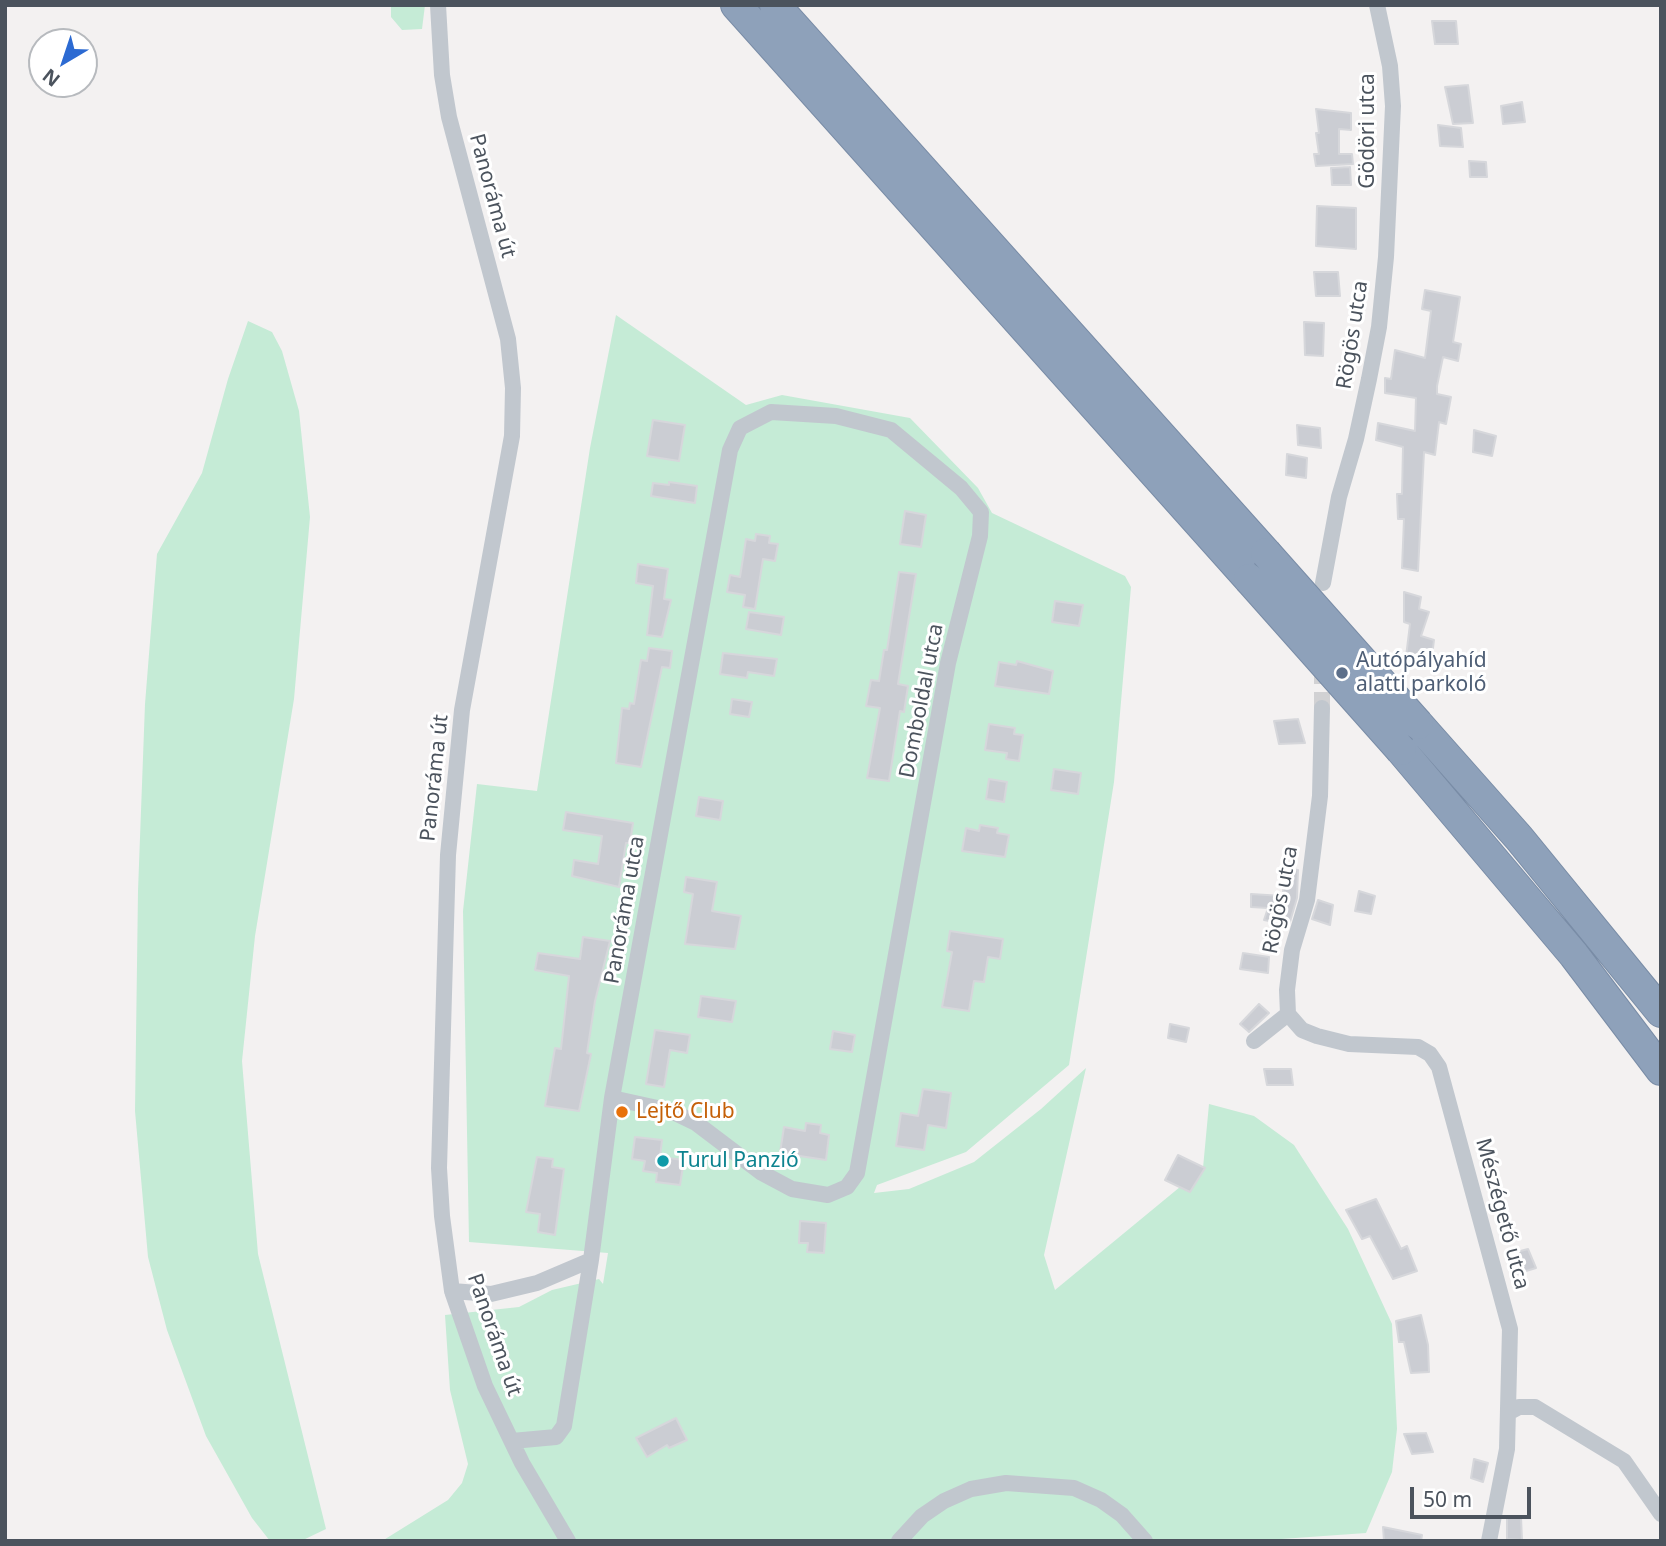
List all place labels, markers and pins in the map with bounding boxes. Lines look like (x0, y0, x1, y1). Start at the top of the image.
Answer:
place label: Autópályahíd alatti parkoló (1356, 648, 1487, 698)
marker: Autópályahíd alatti parkoló (1334, 665, 1350, 681)
place label: Lejtő Club (636, 1099, 735, 1125)
marker: Lejtő Club (614, 1104, 630, 1120)
place label: Turul Panzió (677, 1148, 799, 1174)
marker: Turul Panzió (655, 1153, 671, 1169)

